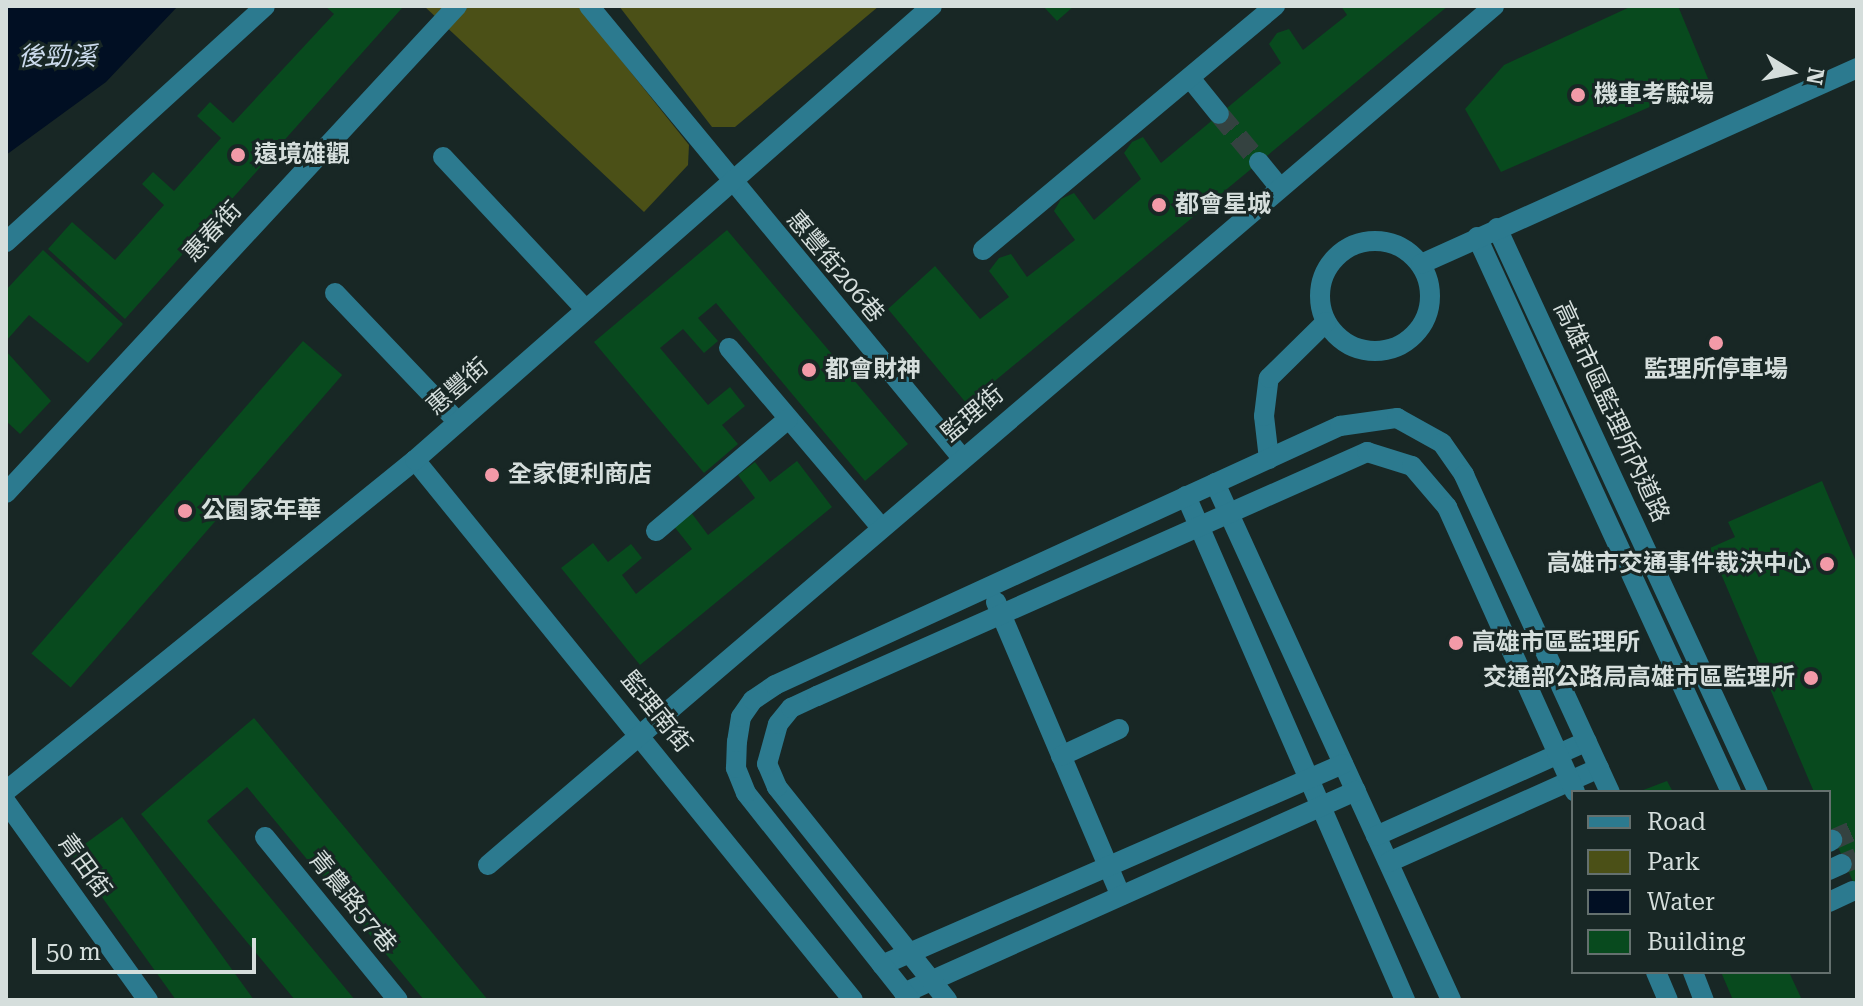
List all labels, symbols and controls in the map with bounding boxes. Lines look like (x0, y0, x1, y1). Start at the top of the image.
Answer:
north arrow (1751, 32, 1831, 112)
water label: 後勁溪 (18, 41, 96, 73)
text: N (1801, 66, 1829, 87)
place label: 機車考驗場 (1594, 81, 1714, 109)
marker: 機車考驗場 (1569, 86, 1587, 104)
place label: 遠境雄觀 (254, 141, 350, 169)
marker: 遠境雄觀 (229, 146, 247, 164)
place label: 都會星城 (1175, 191, 1271, 219)
street label: 惠春街 (178, 196, 248, 268)
marker: 都會星城 (1150, 196, 1168, 214)
street label: 惠豐街206巷 (780, 206, 890, 328)
street label: 高雄市區監理所內道路 (1547, 297, 1675, 527)
marker: 監理所停車場 (1707, 334, 1725, 352)
street label: 惠豐街 (421, 353, 495, 421)
place label: 都會財神 (825, 356, 921, 384)
place label: 監理所停車場 (1644, 356, 1788, 384)
marker: 都會財神 (800, 361, 818, 379)
street label: 監理街 (936, 380, 1010, 448)
place label: 全家便利商店 (508, 461, 652, 489)
marker: 全家便利商店 (483, 466, 501, 484)
place label: 公園家年華 (201, 497, 321, 525)
marker: 公園家年華 (176, 502, 194, 520)
place label: 高雄市交通事件裁決中心 (1547, 550, 1811, 578)
marker: 高雄市交通事件裁決中心 (1818, 555, 1836, 573)
place label: 高雄市區監理所 (1472, 629, 1640, 657)
marker: 高雄市區監理所 (1447, 634, 1465, 652)
place label: 交通部公路局高雄市區監理所 (1483, 664, 1795, 692)
street label: 監理南街 (615, 666, 697, 758)
marker: 交通部公路局高雄市區監理所 (1802, 669, 1820, 687)
legend (1571, 790, 1831, 974)
text: Road (1647, 808, 1706, 836)
street label: 青田街 (51, 828, 117, 904)
street label: 青農路57巷 (302, 845, 402, 959)
text: Park (1647, 848, 1700, 876)
text: Water (1647, 888, 1715, 916)
scale bar (36, 922, 260, 972)
text: Building (1647, 928, 1745, 956)
text: 50 m (46, 938, 101, 966)

